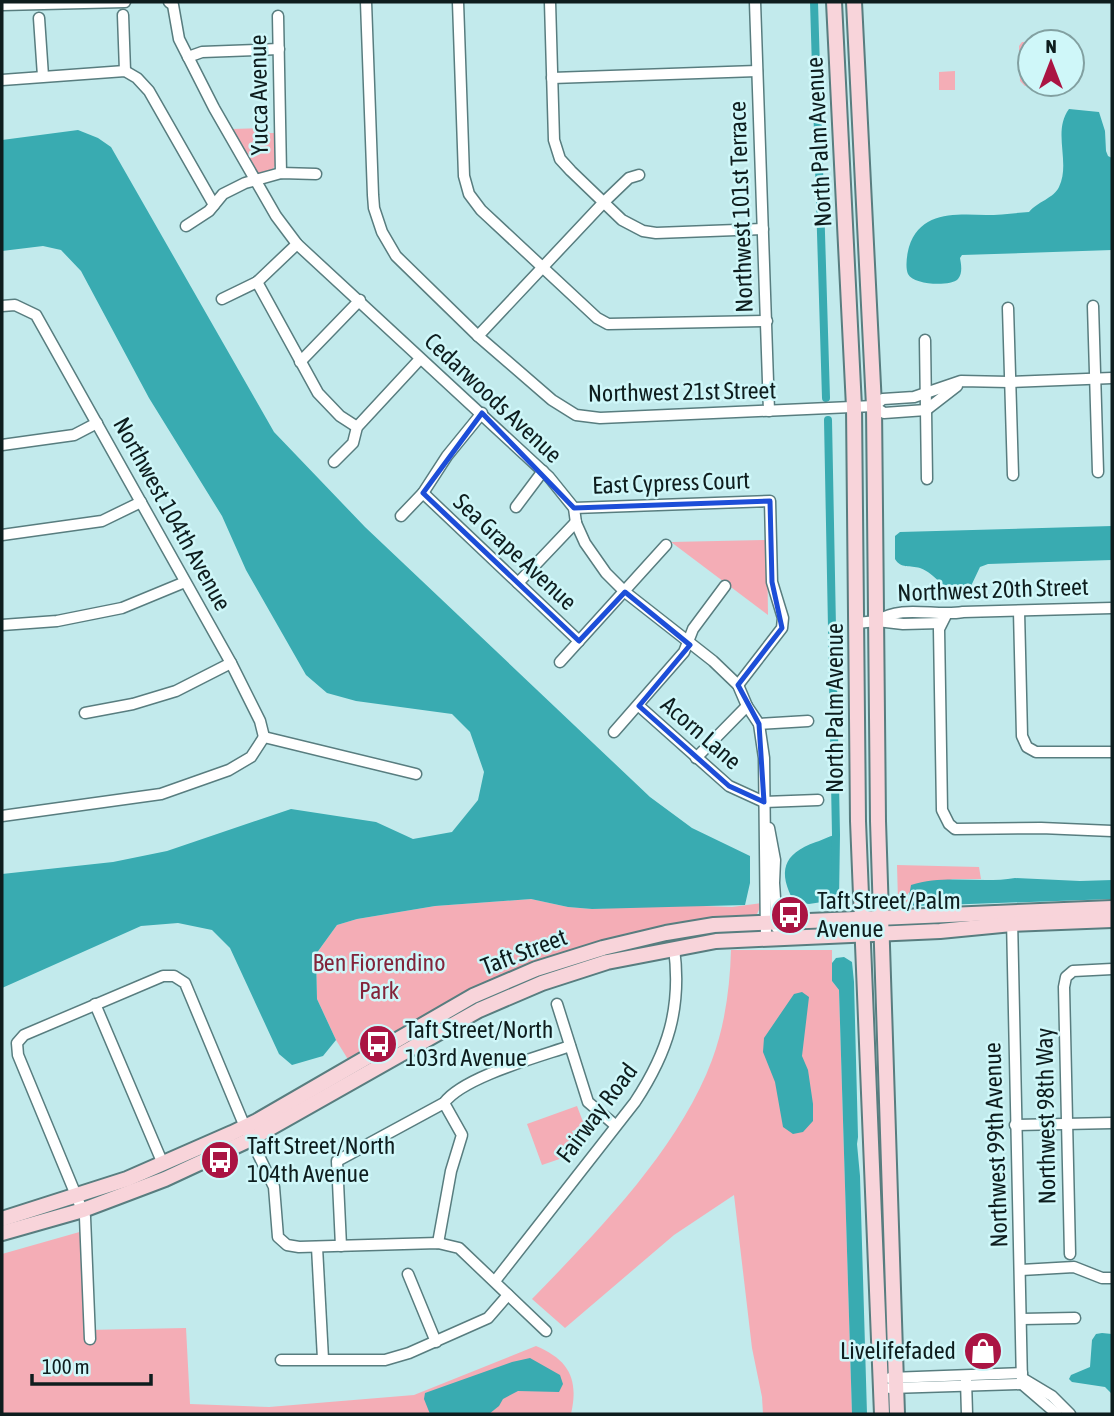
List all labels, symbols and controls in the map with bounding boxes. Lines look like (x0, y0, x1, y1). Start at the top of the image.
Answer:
north arrow (1016, 28, 1086, 98)
street label: Yucca Avenue (244, 34, 273, 156)
text: N (1045, 35, 1057, 57)
street label: North Palm Avenue (801, 56, 836, 228)
street label: Northwest 101st Terrace (723, 101, 758, 313)
street label: Cedarwoods Avenue (419, 327, 567, 468)
street label: Northwest 21st Street (588, 376, 776, 407)
street label: Northwest 104th Avenue (108, 412, 237, 615)
street label: East Cypress Court (592, 466, 750, 499)
street label: Sea Grape Avenue (448, 488, 582, 615)
street label: Northwest 20th Street (897, 573, 1089, 606)
street label: North Palm Avenue (821, 623, 848, 793)
street label: Acorn Lane (656, 691, 747, 775)
place label: Taft Street/Palm Avenue (817, 887, 961, 942)
bus stop icon: Taft Street/Palm Avenue (769, 894, 811, 936)
street label: Taft Street (477, 923, 571, 980)
park label: Ben Fiorendino Park (312, 949, 446, 1004)
place label: Taft Street/North 103rd Avenue (405, 1016, 553, 1071)
bus stop icon: Taft Street/North 103rd Avenue (357, 1023, 399, 1065)
street label: Northwest 98th Way (1030, 1027, 1061, 1205)
street label: Northwest 99th Avenue (978, 1042, 1013, 1248)
street label: Fairway Road (551, 1058, 643, 1168)
place label: Taft Street/North 104th Avenue (247, 1132, 395, 1187)
bus stop icon: Taft Street/North 104th Avenue (199, 1139, 241, 1181)
shop icon: Livelifefaded (962, 1330, 1004, 1372)
place label: Livelifefaded (840, 1337, 956, 1364)
scale bar (32, 1342, 150, 1386)
text: 100 m (42, 1354, 90, 1378)

